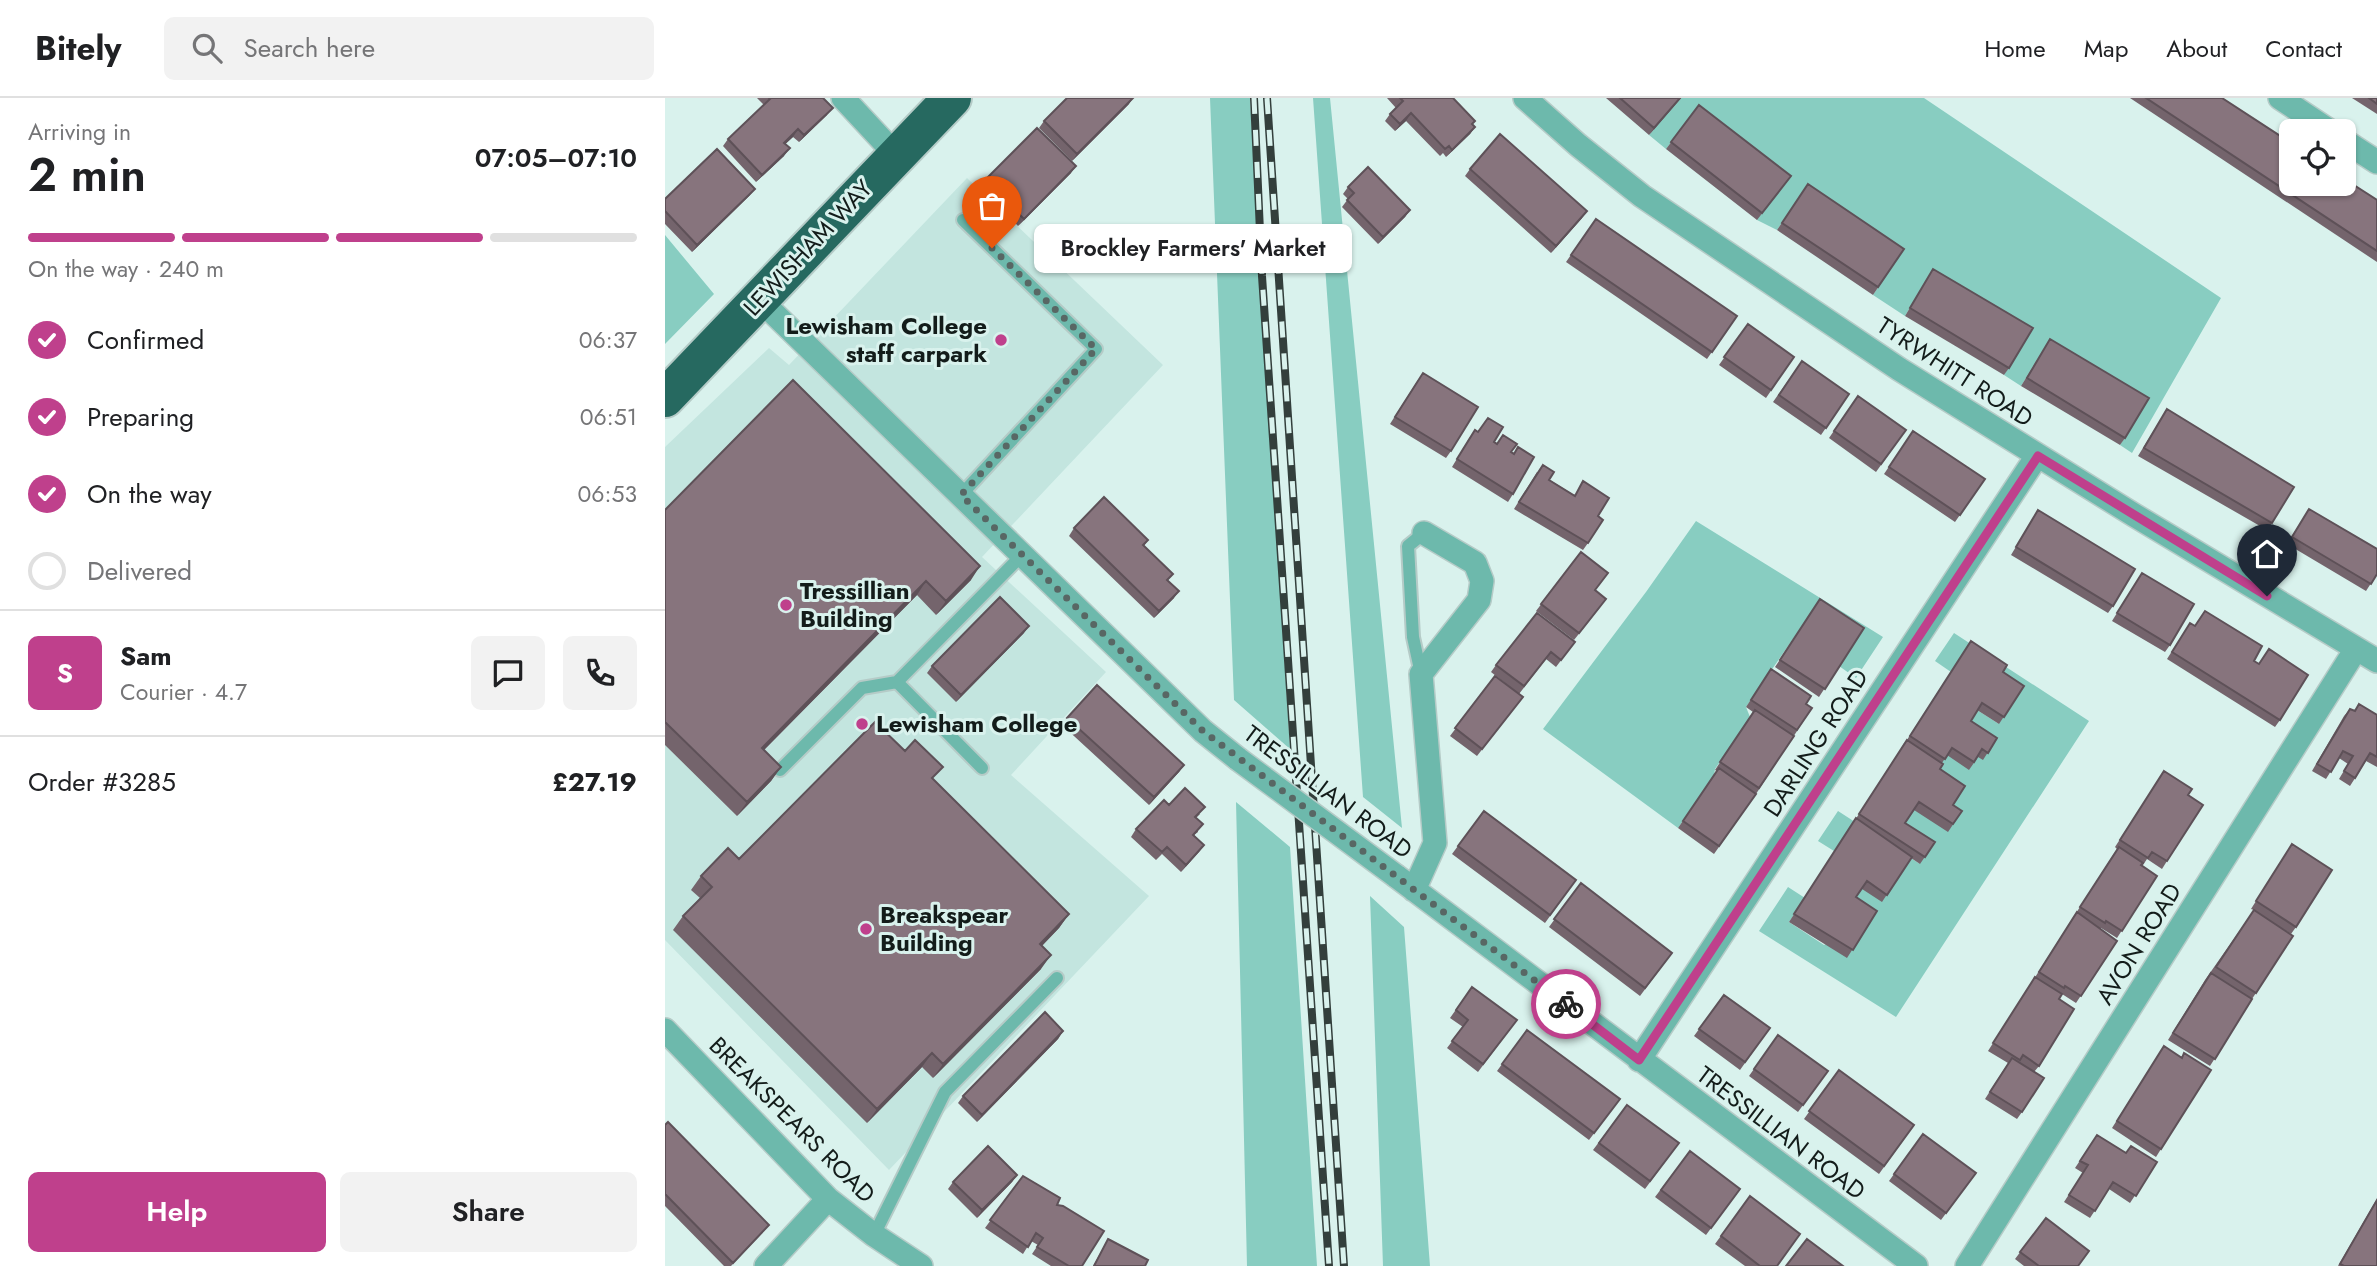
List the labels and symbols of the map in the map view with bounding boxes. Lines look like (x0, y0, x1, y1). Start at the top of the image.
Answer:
street label: LEWISHAM WAY (735, 171, 881, 324)
pin (962, 176, 1022, 248)
callout: Brockley Farmers' Market (1034, 223, 1353, 272)
place label: Lewisham College staff carpark (786, 308, 987, 371)
street label: TYRWHITT ROAD (1870, 308, 2040, 435)
marker: Lewisham College staff carpark (993, 332, 1009, 348)
pin (2237, 524, 2297, 596)
place label: Tressillian Building (800, 573, 910, 636)
marker: Tressillian Building (778, 597, 794, 613)
street label: DARLING ROAD (1755, 662, 1877, 823)
place label: Lewisham College (876, 706, 1077, 741)
marker: Lewisham College (854, 716, 870, 732)
street label: TRESSILLIAN ROAD (1237, 717, 1420, 867)
street label: AVON ROAD (2087, 876, 2190, 1011)
place label: Breakspear Building (880, 897, 1008, 960)
marker: Breakspear Building (858, 921, 874, 937)
courier (1531, 969, 1601, 1039)
street label: BREAKSPEARS ROAD (701, 1029, 883, 1211)
street label: TRESSILLIAN ROAD (1690, 1058, 1873, 1208)

